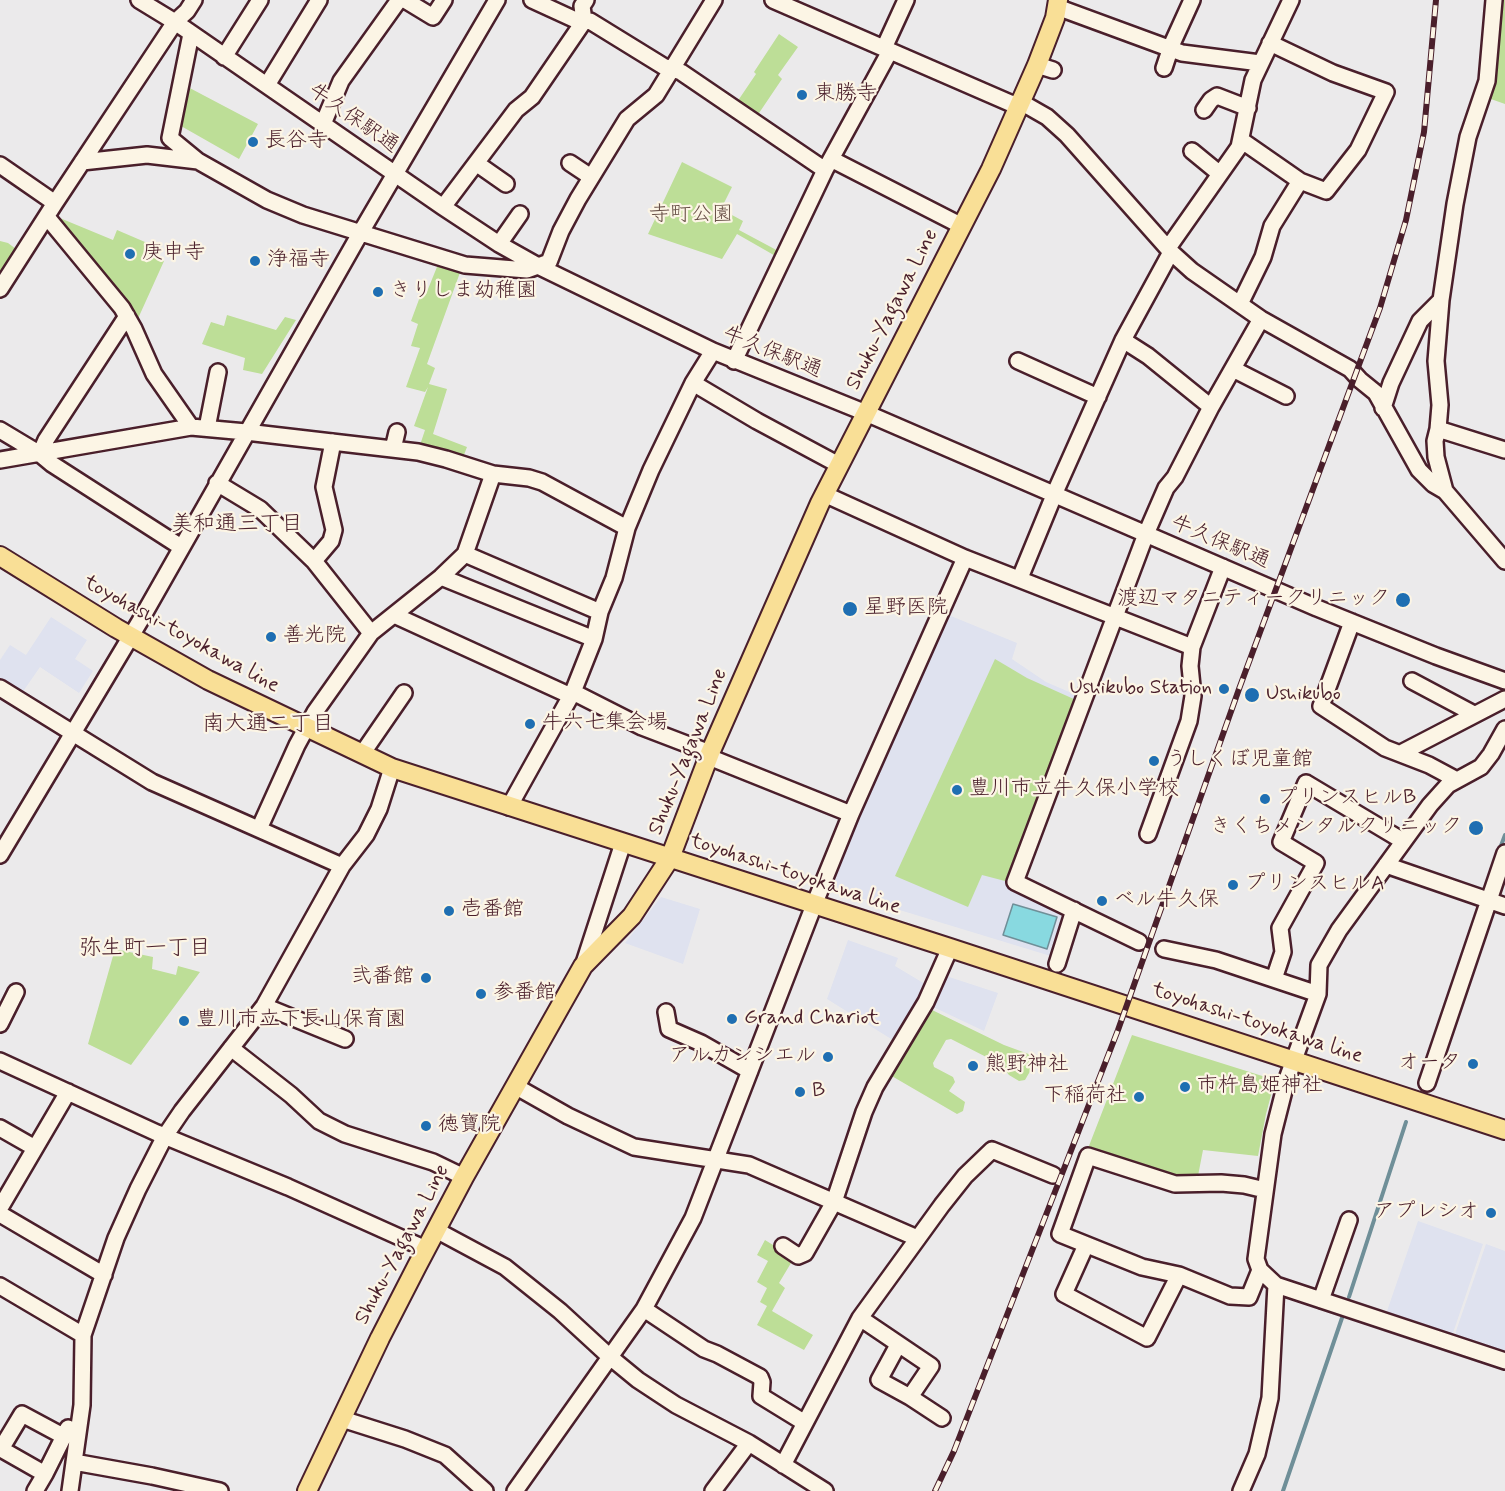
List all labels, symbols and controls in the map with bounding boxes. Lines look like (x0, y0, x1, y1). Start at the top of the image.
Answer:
street label: 牛久保駅通 (303, 79, 403, 159)
place label: 東勝寺 (814, 82, 877, 108)
marker: 東勝寺 (795, 88, 809, 102)
place label: 長谷寺 (265, 129, 328, 155)
marker: 長谷寺 (246, 135, 260, 149)
park label: 寺町公園 (649, 203, 733, 229)
street label: Shuku-Yagawa Line (841, 225, 945, 395)
place label: 庚申寺 (142, 241, 205, 267)
marker: 庚申寺 (123, 247, 137, 261)
place label: 浄福寺 (267, 248, 330, 274)
marker: 浄福寺 (248, 254, 262, 268)
place label: きりしま幼稚園 (390, 279, 537, 305)
marker: きりしま幼稚園 (371, 285, 385, 299)
street label: 牛久保駅通 (719, 322, 825, 384)
street label: 牛久保駅通 (1167, 511, 1273, 575)
district label: 美和通三丁目 (171, 512, 303, 538)
street label: toyohashi-toyokawa line (79, 571, 283, 699)
place label: 渡辺マタニティークリニック (1117, 587, 1390, 613)
marker: 渡辺マタニティークリニック (1394, 591, 1412, 609)
place label: 星野医院 (864, 596, 948, 622)
marker: 星野医院 (841, 600, 859, 618)
place label: 善光院 (283, 624, 346, 650)
marker: 善光院 (264, 630, 278, 644)
street label: Shuku-Yagawa Line (644, 665, 734, 839)
place label: Ushikubo Station (1069, 676, 1212, 702)
marker: Ushikubo Station (1217, 682, 1231, 696)
place label: Ushikubo (1266, 682, 1341, 708)
marker: Ushikubo (1243, 686, 1261, 704)
place label: 牛六七集会場 (542, 711, 668, 737)
district label: 南大通二丁目 (202, 712, 334, 738)
marker: 牛六七集会場 (523, 717, 537, 731)
place label: うしくぼ児童館 (1166, 748, 1313, 774)
marker: うしくぼ児童館 (1147, 754, 1161, 768)
place label: 豊川市立牛久保小学校 (969, 777, 1179, 803)
marker: 豊川市立牛久保小学校 (950, 783, 964, 797)
place label: プリンスヒルB (1277, 786, 1416, 812)
marker: プリンスヒルB (1258, 792, 1272, 806)
place label: きくちメンタルクリニック (1210, 815, 1462, 841)
marker: きくちメンタルクリニック (1467, 819, 1485, 837)
street label: toyohashi-toyokawa line (686, 829, 904, 921)
place label: プリンスヒルA (1245, 872, 1385, 898)
marker: プリンスヒルA (1226, 878, 1240, 892)
place label: ベル牛久保 (1114, 888, 1219, 914)
marker: ベル牛久保 (1095, 894, 1109, 908)
place label: 壱番館 (461, 898, 524, 924)
marker: 壱番館 (442, 904, 456, 918)
district label: 弥生町一丁目 (79, 936, 211, 962)
place label: 弐番館 (351, 965, 414, 991)
marker: 弐番館 (419, 971, 433, 985)
street label: toyohashi-toyokawa line (1148, 978, 1366, 1070)
place label: 参番館 (493, 981, 556, 1007)
marker: 参番館 (474, 987, 488, 1001)
place label: Grand Chariot (744, 1006, 879, 1032)
place label: 豊川市立下長山保育園 (196, 1008, 406, 1034)
marker: Grand Chariot (725, 1012, 739, 1026)
marker: 豊川市立下長山保育園 (177, 1014, 191, 1028)
place label: アルカンシエル (669, 1044, 816, 1070)
marker: アルカンシエル (821, 1050, 835, 1064)
place label: オータ (1398, 1051, 1461, 1077)
place label: 熊野神社 (985, 1053, 1069, 1079)
marker: オータ (1466, 1057, 1480, 1071)
marker: 熊野神社 (966, 1059, 980, 1073)
place label: 市杵島姫神社 (1197, 1074, 1323, 1100)
place label: B (812, 1079, 825, 1105)
marker: 市杵島姫神社 (1178, 1080, 1192, 1094)
place label: 下稲荷社 (1043, 1084, 1127, 1110)
marker: B (793, 1085, 807, 1099)
marker: 下稲荷社 (1132, 1090, 1146, 1104)
place label: 徳寶院 (438, 1113, 501, 1139)
marker: 徳寶院 (419, 1119, 433, 1133)
street label: Shuku-Yagawa Line (350, 1161, 456, 1329)
place label: アプレシオ (1374, 1200, 1479, 1226)
marker: アプレシオ (1484, 1206, 1498, 1220)

